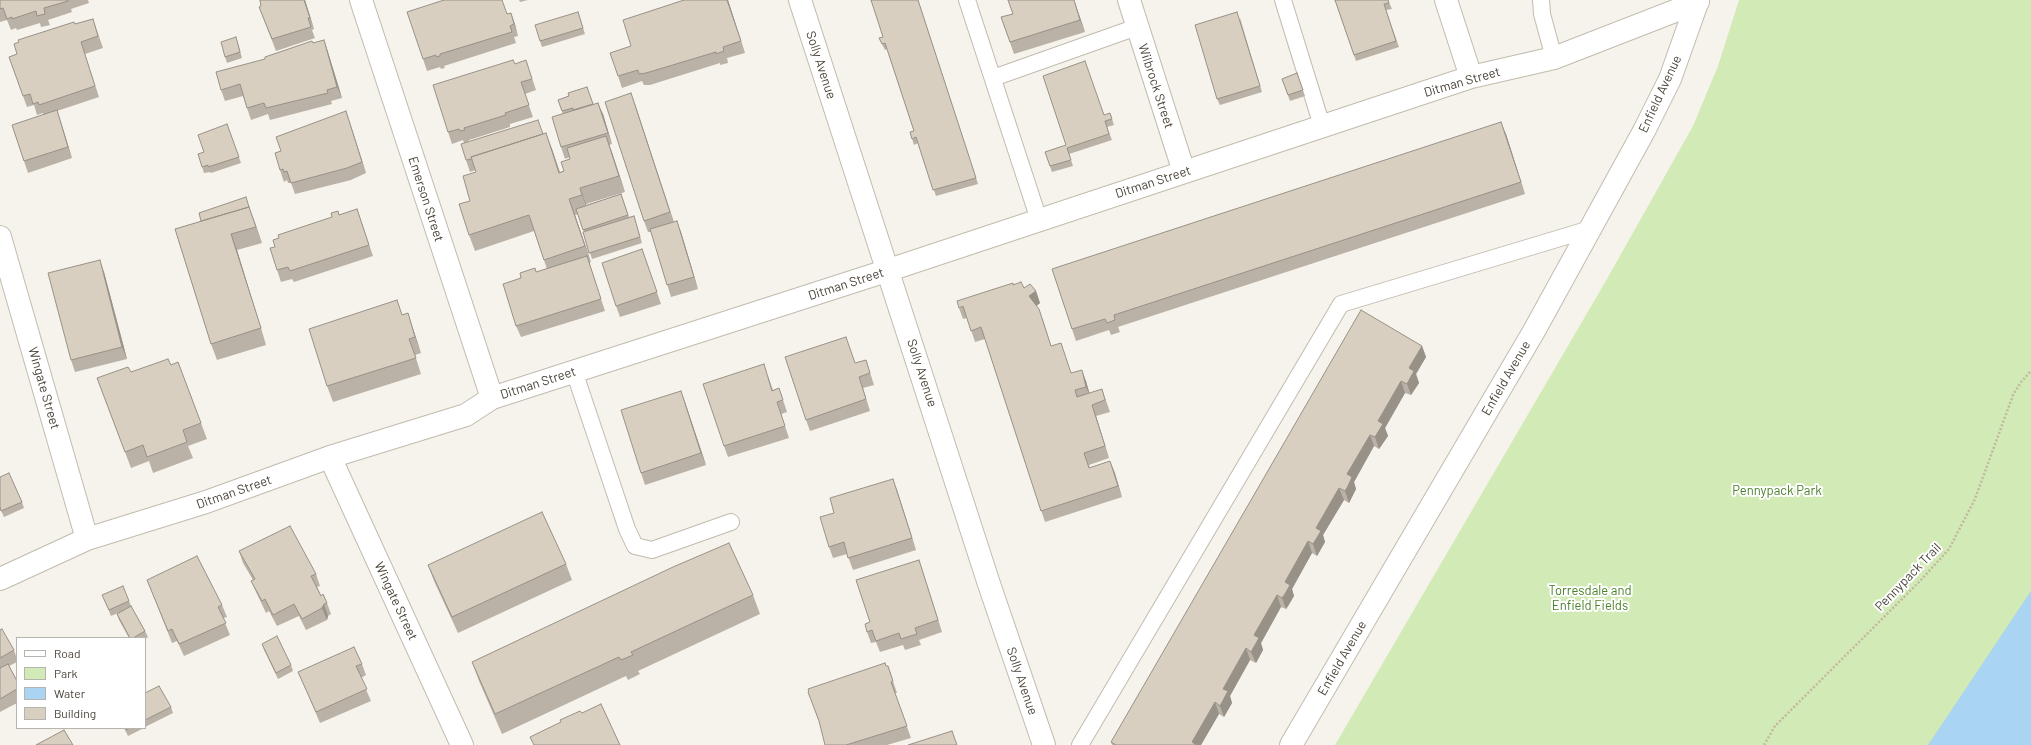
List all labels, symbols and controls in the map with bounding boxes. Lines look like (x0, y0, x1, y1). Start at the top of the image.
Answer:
street label: Solly Avenue (803, 29, 839, 101)
street label: Wilbrock Street (1135, 42, 1177, 130)
street label: Enfield Avenue (1635, 53, 1685, 135)
street label: Ditman Street (1422, 64, 1502, 100)
street label: Emerson Street (405, 154, 447, 244)
street label: Ditman Street (1113, 162, 1193, 202)
street label: Ditman Street (806, 264, 886, 304)
street label: Solly Avenue (904, 337, 940, 409)
street label: Enfield Avenue (1478, 338, 1534, 418)
street label: Wingate Street (25, 345, 63, 431)
street label: Ditman Street (498, 363, 578, 403)
street label: Ditman Street (194, 472, 274, 512)
park label: Pennypack Park (1732, 483, 1822, 499)
street label: Pennypack Trail (1872, 540, 1944, 614)
street label: Wingate Street (371, 559, 421, 643)
park label: Torresdale and Enfield Fields (1549, 583, 1631, 614)
street label: Enfield Avenue (1314, 618, 1370, 698)
legend (16, 637, 146, 729)
street label: Solly Avenue (1003, 645, 1041, 717)
text: Road (54, 646, 81, 660)
text: Park (54, 666, 78, 680)
text: Water (54, 686, 85, 700)
text: Building (54, 706, 96, 720)

